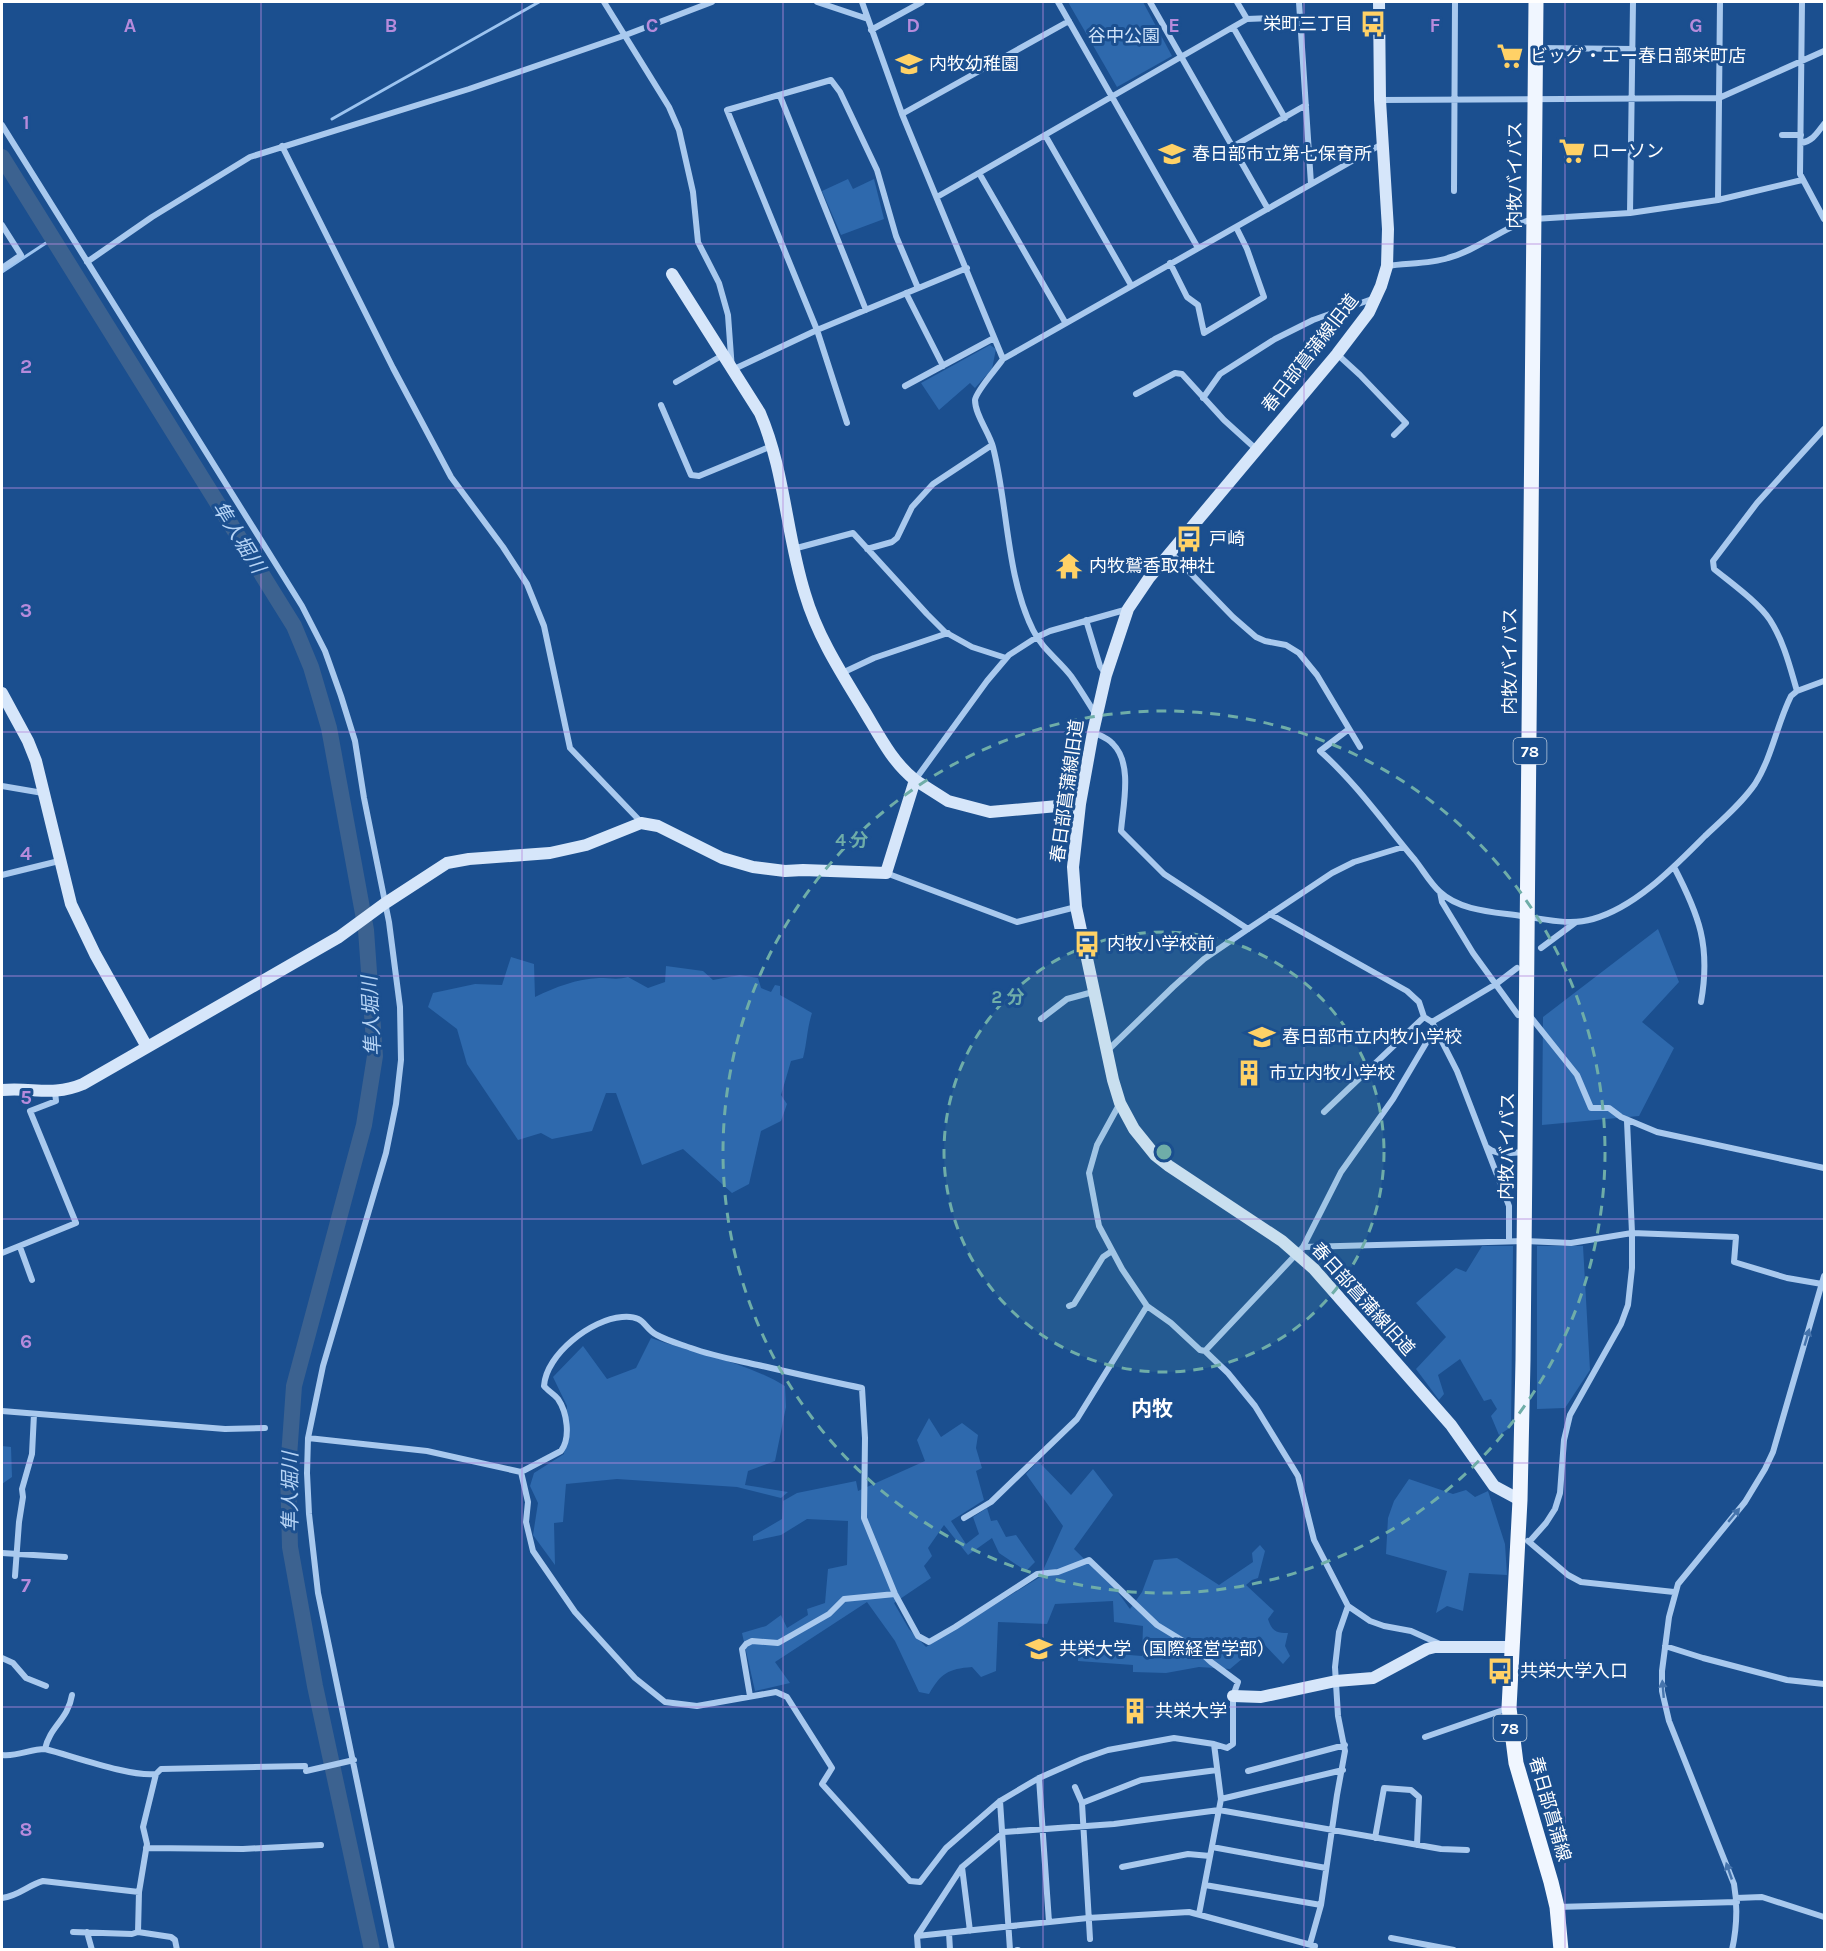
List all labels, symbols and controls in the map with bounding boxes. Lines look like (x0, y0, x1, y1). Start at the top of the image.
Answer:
bus stop icon: 栄町三丁目 (1358, 9, 1388, 39)
place label: 栄町三丁目 (1263, 13, 1353, 35)
text: A (124, 14, 137, 37)
text: B (385, 14, 397, 37)
text: C (646, 14, 658, 37)
text: D (906, 14, 920, 37)
text: E (1168, 14, 1180, 37)
text: F (1430, 14, 1441, 37)
text: G (1689, 14, 1703, 37)
park label: 谷中公園 (1088, 25, 1160, 47)
supermarket icon: ビッグ・エー春日部栄町店 (1495, 41, 1525, 71)
place label: ビッグ・エー春日部栄町店 (1530, 45, 1746, 67)
school or university icon: 内牧幼稚園 (894, 49, 924, 79)
place label: 内牧幼稚園 (929, 53, 1019, 75)
text: 1 (22, 111, 30, 134)
street label: 内牧バイパス (1504, 121, 1526, 229)
supermarket icon: ローソン (1557, 136, 1587, 166)
school or university icon: 春日部市立第七保育所 (1157, 139, 1187, 169)
place label: ローソン (1592, 140, 1664, 162)
place label: 春日部市立第七保育所 (1192, 143, 1372, 165)
street label: 春日部菖蒲線旧道 (1257, 289, 1363, 417)
text: 2 (20, 355, 32, 378)
water label: 隼人堀川 (208, 497, 271, 579)
bus stop icon: 戸崎 (1174, 524, 1204, 554)
place label: 戸崎 (1209, 528, 1245, 550)
temple icon: 内牧鷲香取神社 (1054, 551, 1084, 581)
place label: 内牧鷲香取神社 (1089, 555, 1215, 577)
text: 3 (20, 599, 32, 622)
street label: 内牧バイパス (1499, 607, 1521, 715)
street label: 春日部菖蒲線旧道 (1046, 718, 1088, 864)
road number: 78 (1514, 738, 1546, 764)
text: 4 分 (835, 829, 869, 851)
text: 4 (20, 842, 32, 865)
bus stop icon: 内牧小学校前 (1072, 929, 1102, 959)
place label: 内牧小学校前 (1107, 933, 1215, 955)
water label: 隼人堀川 (358, 973, 385, 1057)
text: 2 分 (991, 986, 1025, 1008)
school or university icon: 春日部市立内牧小学校 (1247, 1022, 1277, 1052)
place label: 春日部市立内牧小学校 (1282, 1026, 1462, 1048)
building icon: 市立内牧小学校 (1234, 1058, 1264, 1088)
place label: 市立内牧小学校 (1269, 1062, 1395, 1084)
text: 5 (20, 1086, 32, 1109)
street label: 内牧バイパス (1495, 1092, 1519, 1200)
centre of rings (1154, 1142, 1174, 1162)
street label: 春日部菖蒲線旧道 (1307, 1238, 1419, 1360)
one-way arrow (1803, 1328, 1812, 1346)
text: 6 (20, 1330, 32, 1353)
district label: 内牧 (1131, 1397, 1173, 1421)
water label: 隼人堀川 (279, 1450, 302, 1532)
one-way arrow (1727, 1507, 1740, 1523)
text: 7 (21, 1574, 31, 1597)
school or university icon: 共栄大学（国際経営学部） (1024, 1634, 1054, 1664)
place label: 共栄大学（国際経営学部） (1059, 1638, 1275, 1660)
bus stop icon: 共栄大学入口 (1485, 1656, 1515, 1686)
place label: 共栄大学入口 (1520, 1660, 1628, 1682)
one-way arrow (1658, 1679, 1668, 1698)
building icon: 共栄大学 (1120, 1696, 1150, 1726)
place label: 共栄大学 (1155, 1700, 1227, 1722)
road number: 78 (1494, 1715, 1526, 1741)
street label: 春日部菖蒲線 (1525, 1754, 1575, 1864)
text: 8 (20, 1818, 32, 1841)
one-way arrow (1724, 1862, 1734, 1880)

